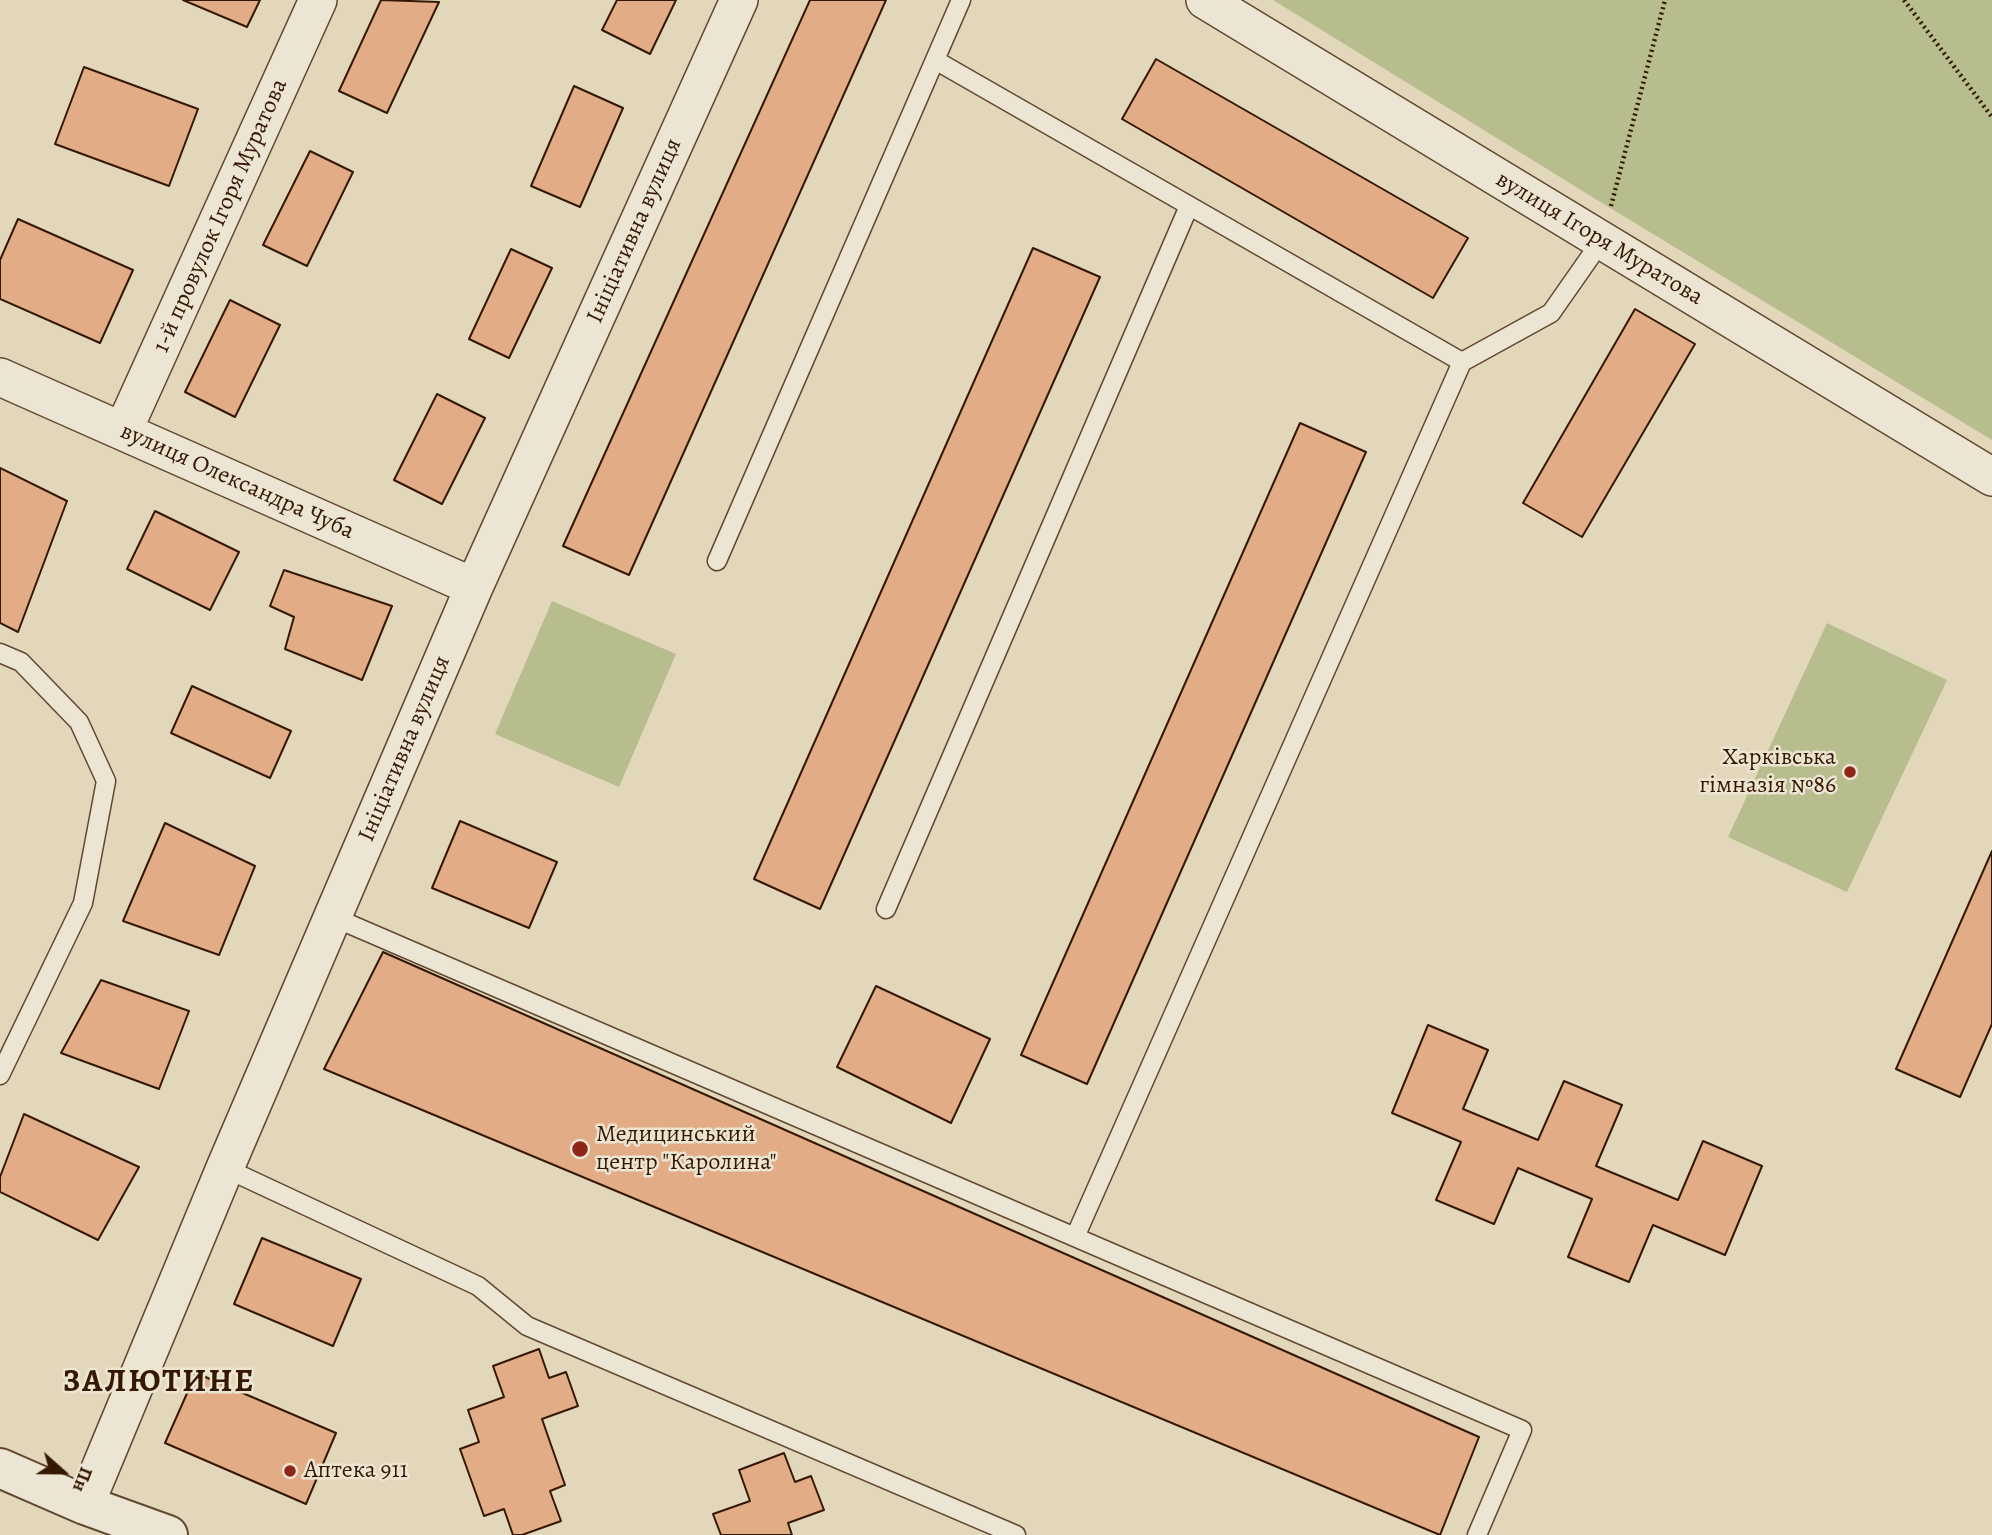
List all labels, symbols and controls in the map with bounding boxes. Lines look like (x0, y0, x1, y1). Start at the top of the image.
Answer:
street label: 1-й провулок Ігоря Муратова (147, 75, 295, 357)
street label: Ініціативна вулиця (581, 134, 689, 328)
street label: вулиця Ігоря Муратова (1490, 166, 1708, 312)
street label: вулиця Олександра Чуба (116, 417, 358, 547)
street label: Ініціативна вулиця (353, 652, 457, 846)
place label: Харківська гімназія №86 (1699, 744, 1836, 800)
marker: Харківська гімназія №86 (1842, 764, 1858, 780)
place label: Медицинський центр "Каролина" (596, 1121, 777, 1177)
marker: Медицинський центр "Каролина" (570, 1139, 590, 1159)
district label: ЗАЛЮТИНЕ (64, 1364, 254, 1402)
north arrow (28, 1437, 98, 1507)
place label: Аптека 911 (304, 1457, 408, 1485)
text: Пн (66, 1463, 99, 1496)
marker: Аптека 911 (282, 1463, 298, 1479)

